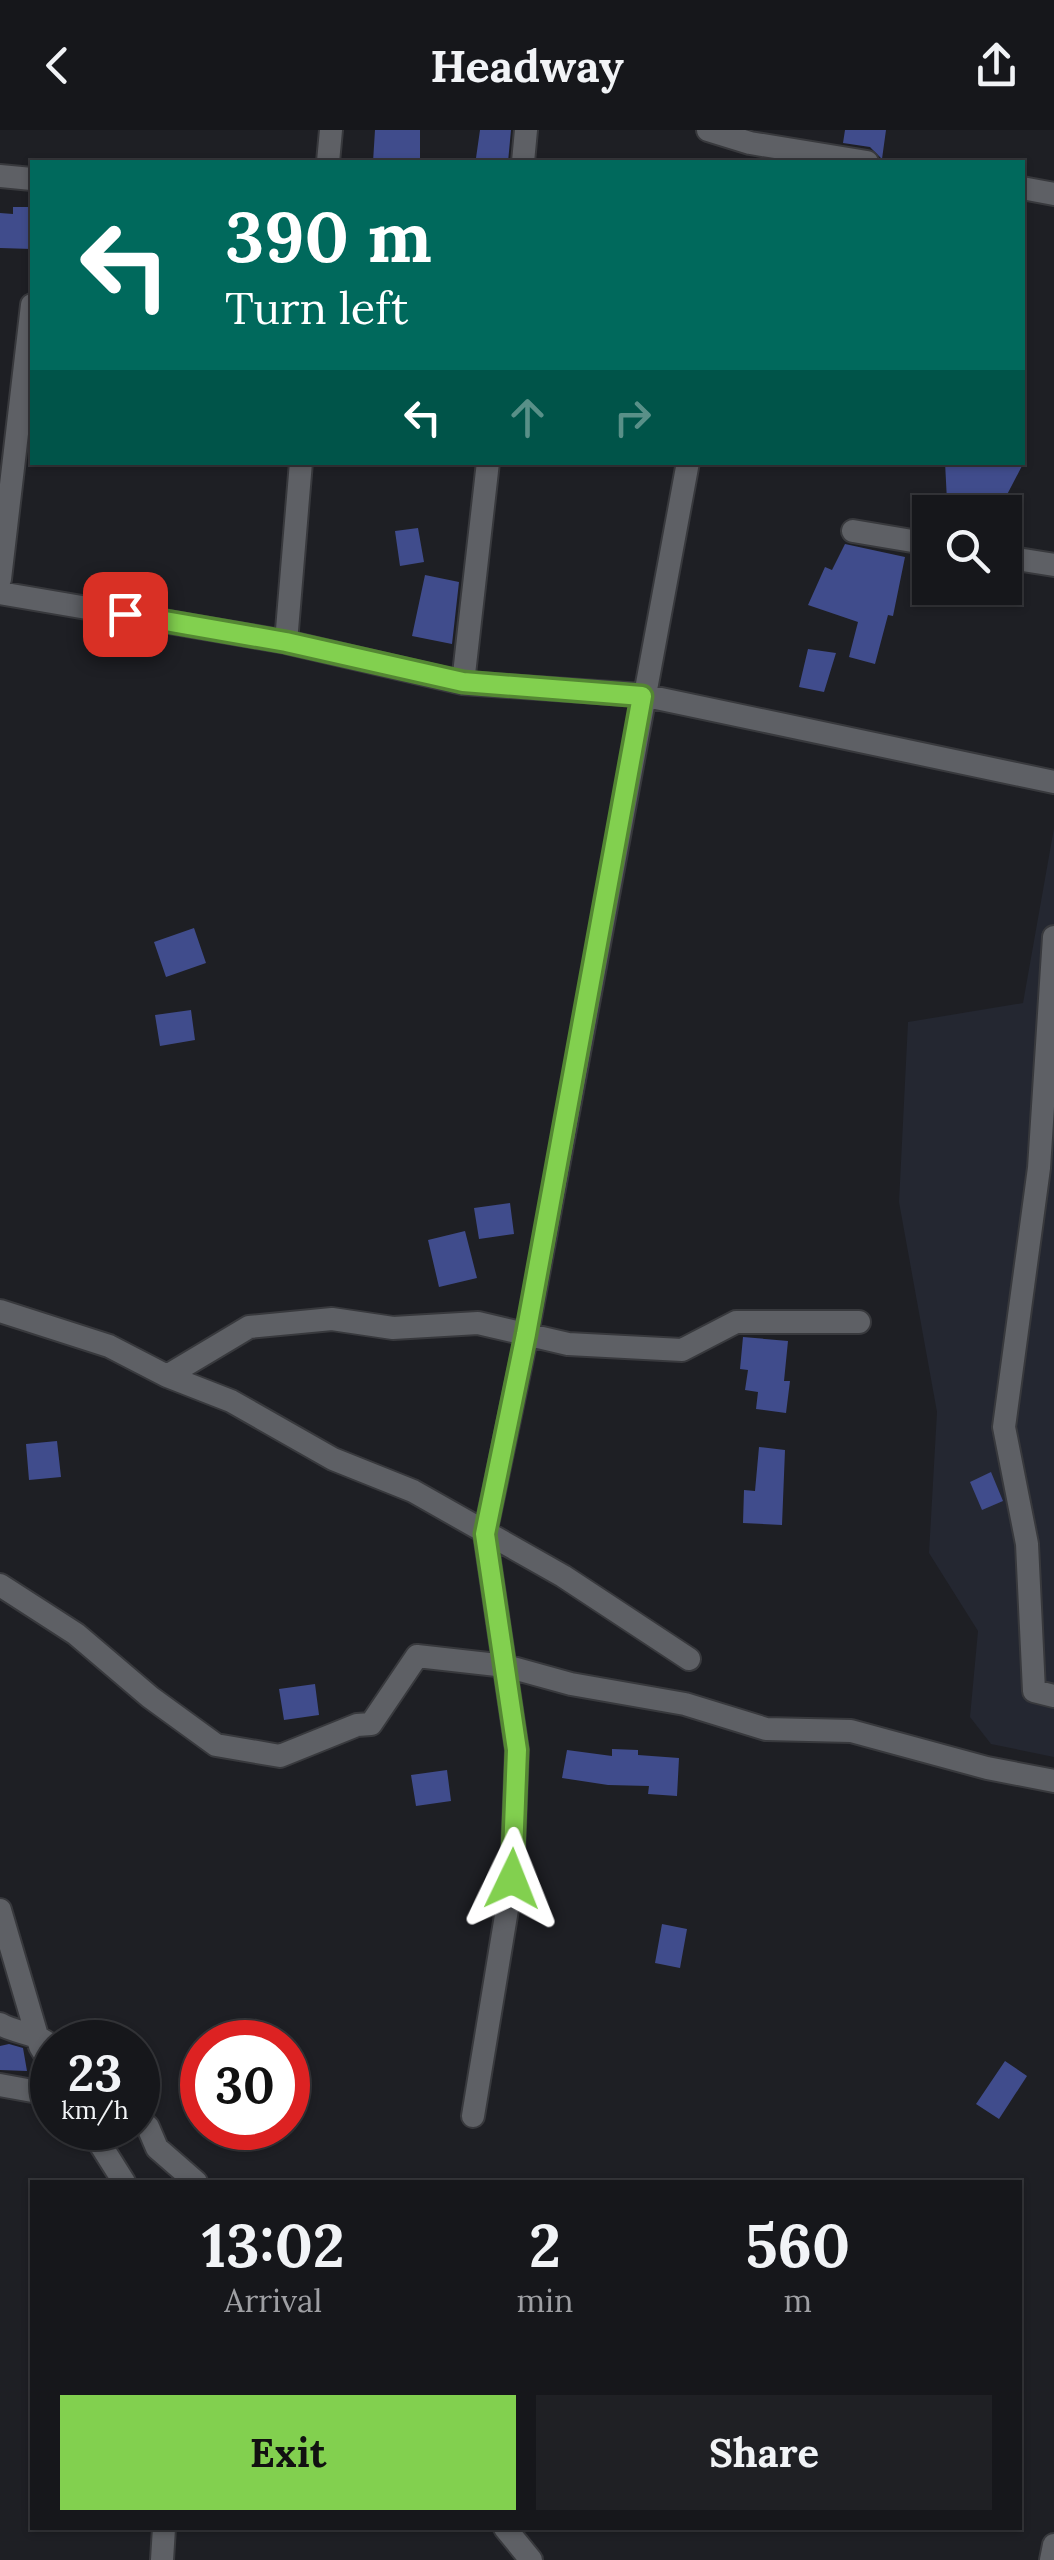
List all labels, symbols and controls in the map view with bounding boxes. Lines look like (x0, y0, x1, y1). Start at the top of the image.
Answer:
text: Headway (430, 37, 624, 94)
icon: back (30, 38, 85, 93)
icon: share (969, 38, 1024, 93)
text: 390 m (225, 192, 432, 281)
icon: left (60, 200, 190, 330)
text: Turn left (225, 279, 408, 336)
icon: left (395, 390, 450, 445)
icon: ahead (500, 390, 555, 445)
icon: right (605, 390, 660, 445)
map controls (912, 495, 1022, 605)
button: search (912, 495, 1022, 605)
pin (83, 572, 168, 657)
icon: arrive (98, 587, 153, 642)
position arrow (460, 1827, 564, 1931)
speed limit sign: 30 (180, 2020, 310, 2150)
text: 23 (68, 2041, 122, 2105)
text: km/h (61, 2094, 129, 2126)
text: 13:02 (202, 2207, 345, 2283)
text: 2 (529, 2207, 561, 2283)
text: 560 (745, 2207, 850, 2283)
text: Arrival (224, 2280, 322, 2321)
text: min (516, 2280, 574, 2321)
text: m (783, 2280, 812, 2321)
button: Exit (60, 2395, 516, 2510)
button: Share (536, 2395, 992, 2510)

